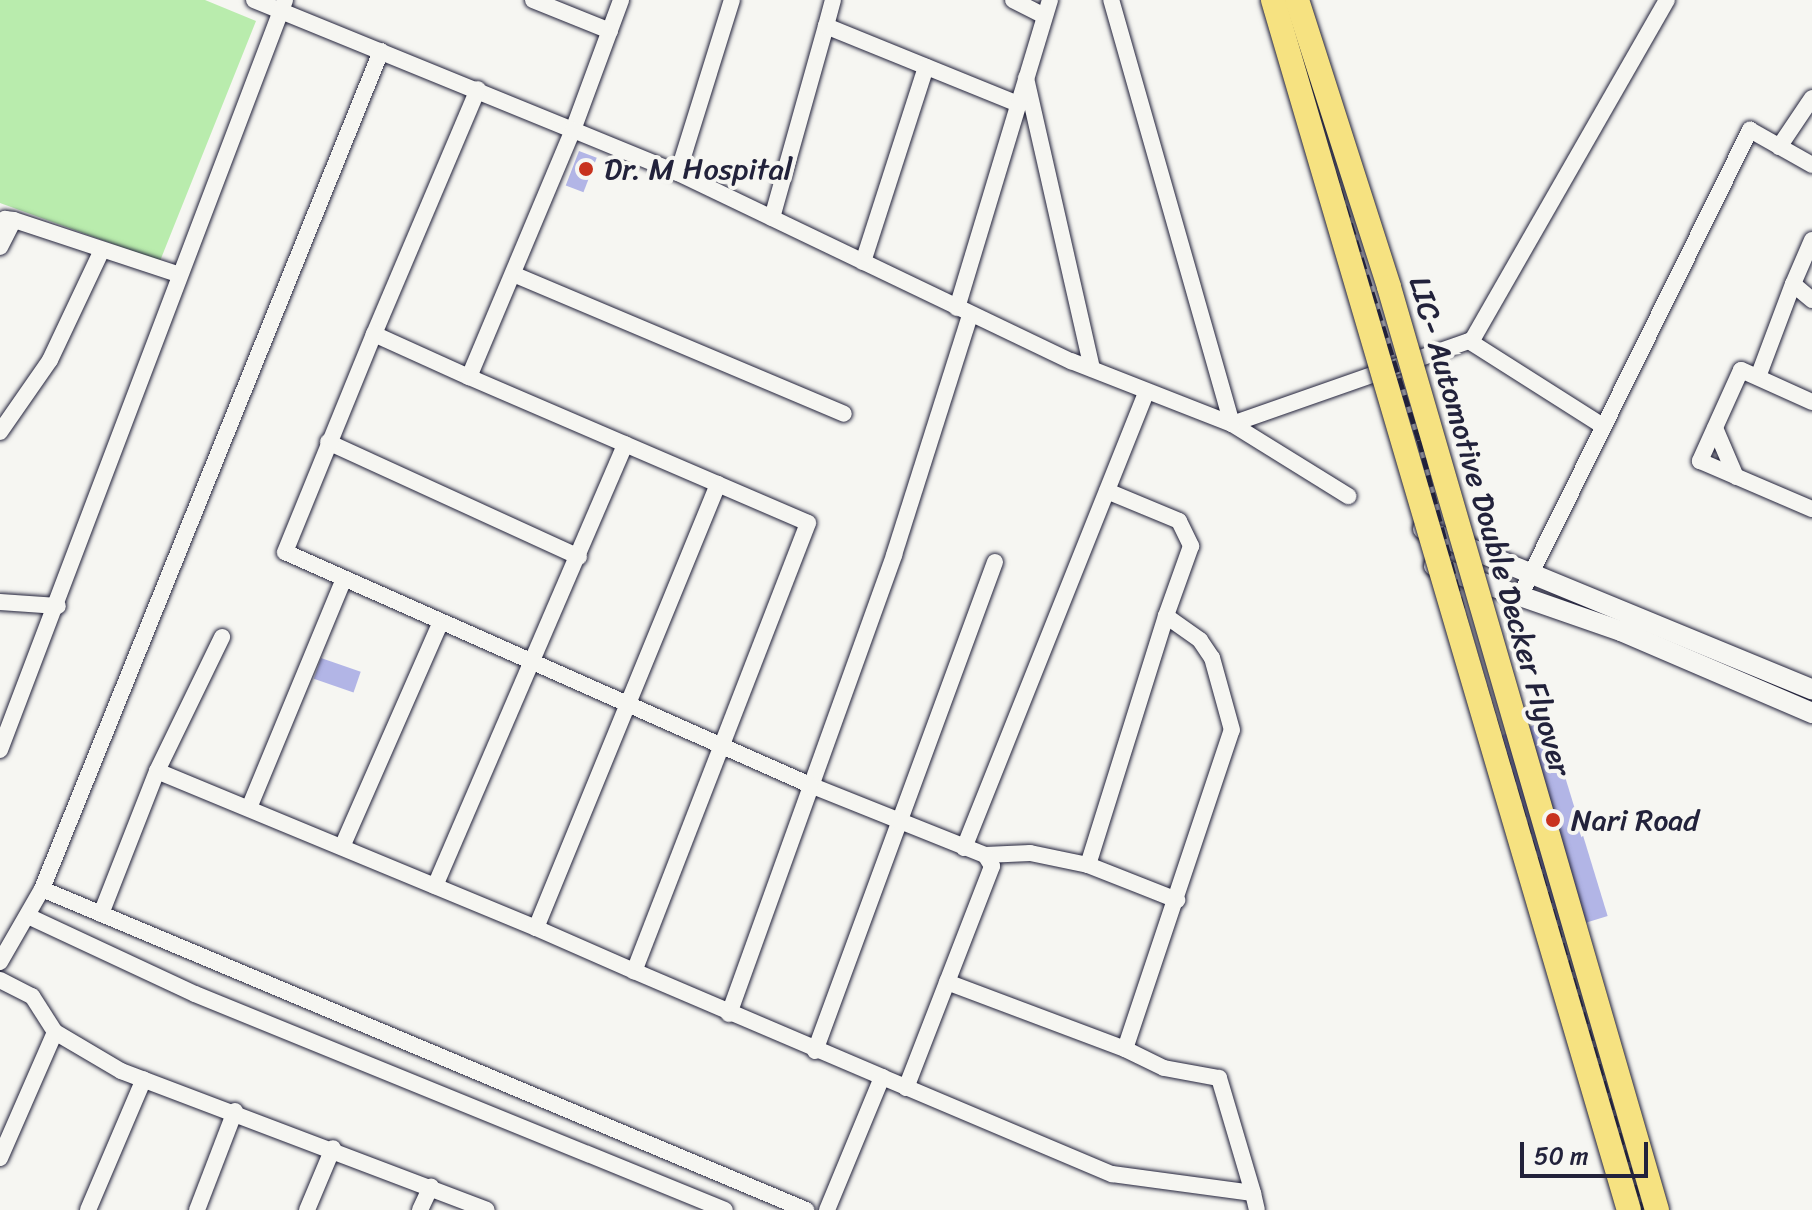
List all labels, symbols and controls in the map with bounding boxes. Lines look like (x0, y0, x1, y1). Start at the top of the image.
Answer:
place label: Dr. M Hospital (604, 151, 791, 187)
marker: Dr. M Hospital (575, 158, 597, 180)
street label: LIC- Automotive Double Decker Flyover (1401, 271, 1579, 781)
place label: Nari Road (1571, 802, 1700, 838)
marker: Nari Road (1542, 809, 1564, 831)
scale bar (1524, 1126, 1652, 1176)
text: 50 m (1534, 1135, 1589, 1177)

